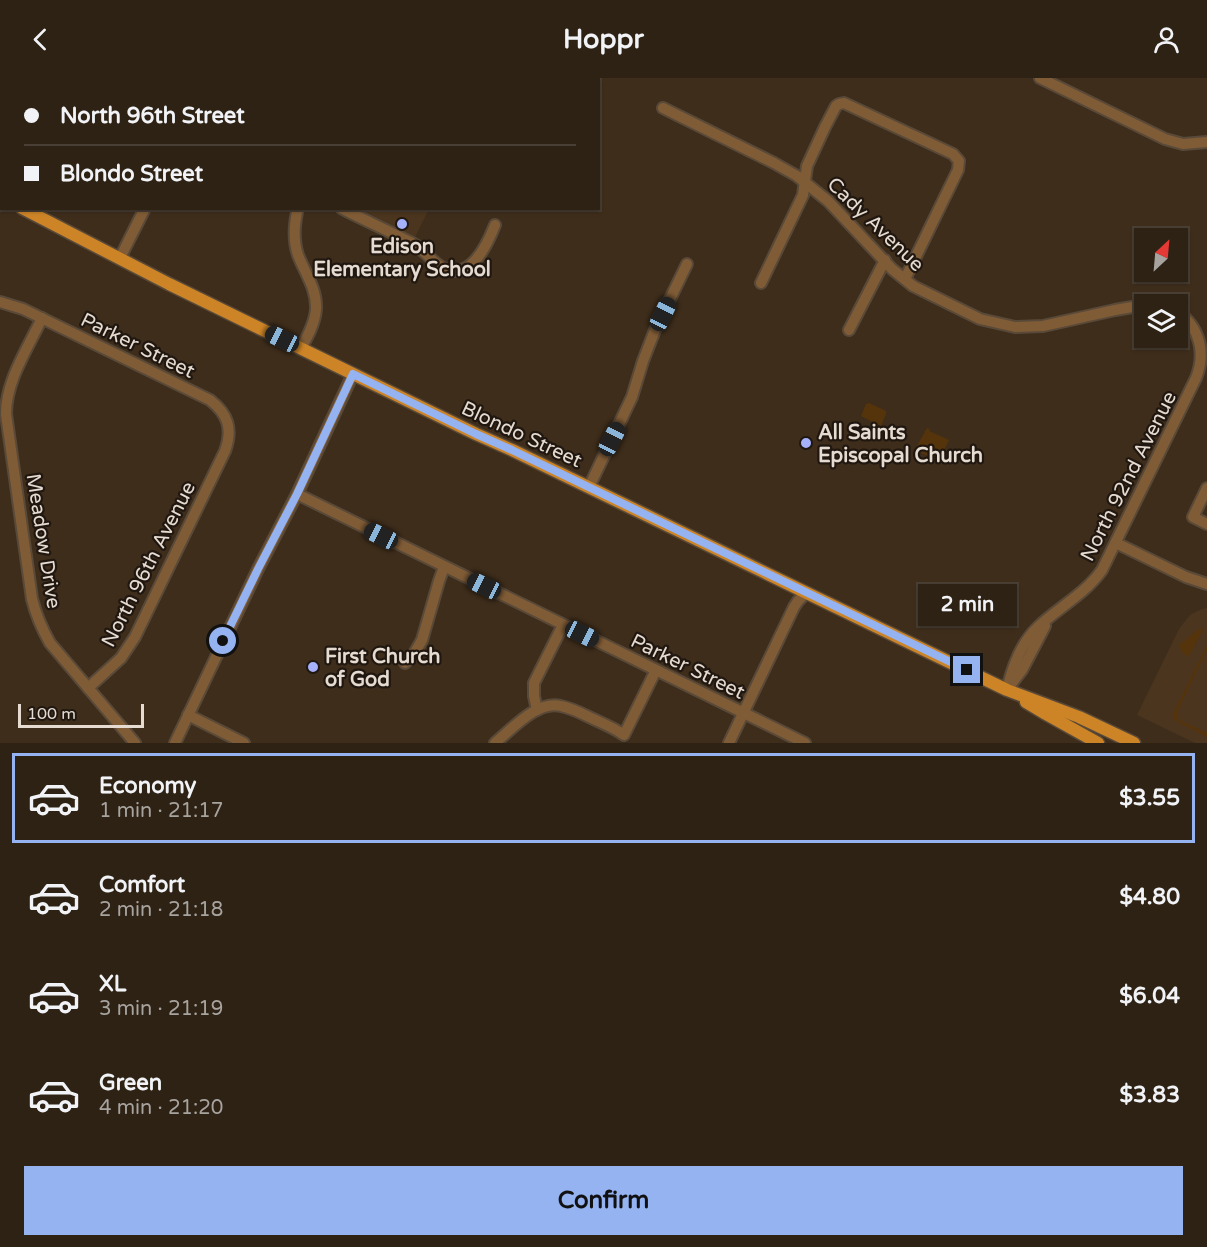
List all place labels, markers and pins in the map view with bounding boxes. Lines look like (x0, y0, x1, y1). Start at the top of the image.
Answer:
marker: Edison Elementary School (395, 217, 409, 231)
place label: Edison Elementary School (313, 235, 491, 282)
place label: All Saints Episcopal Church (818, 421, 983, 468)
marker: All Saints Episcopal Church (799, 436, 813, 450)
place label: First Church of God (325, 645, 440, 692)
marker: First Church of God (306, 660, 320, 674)

